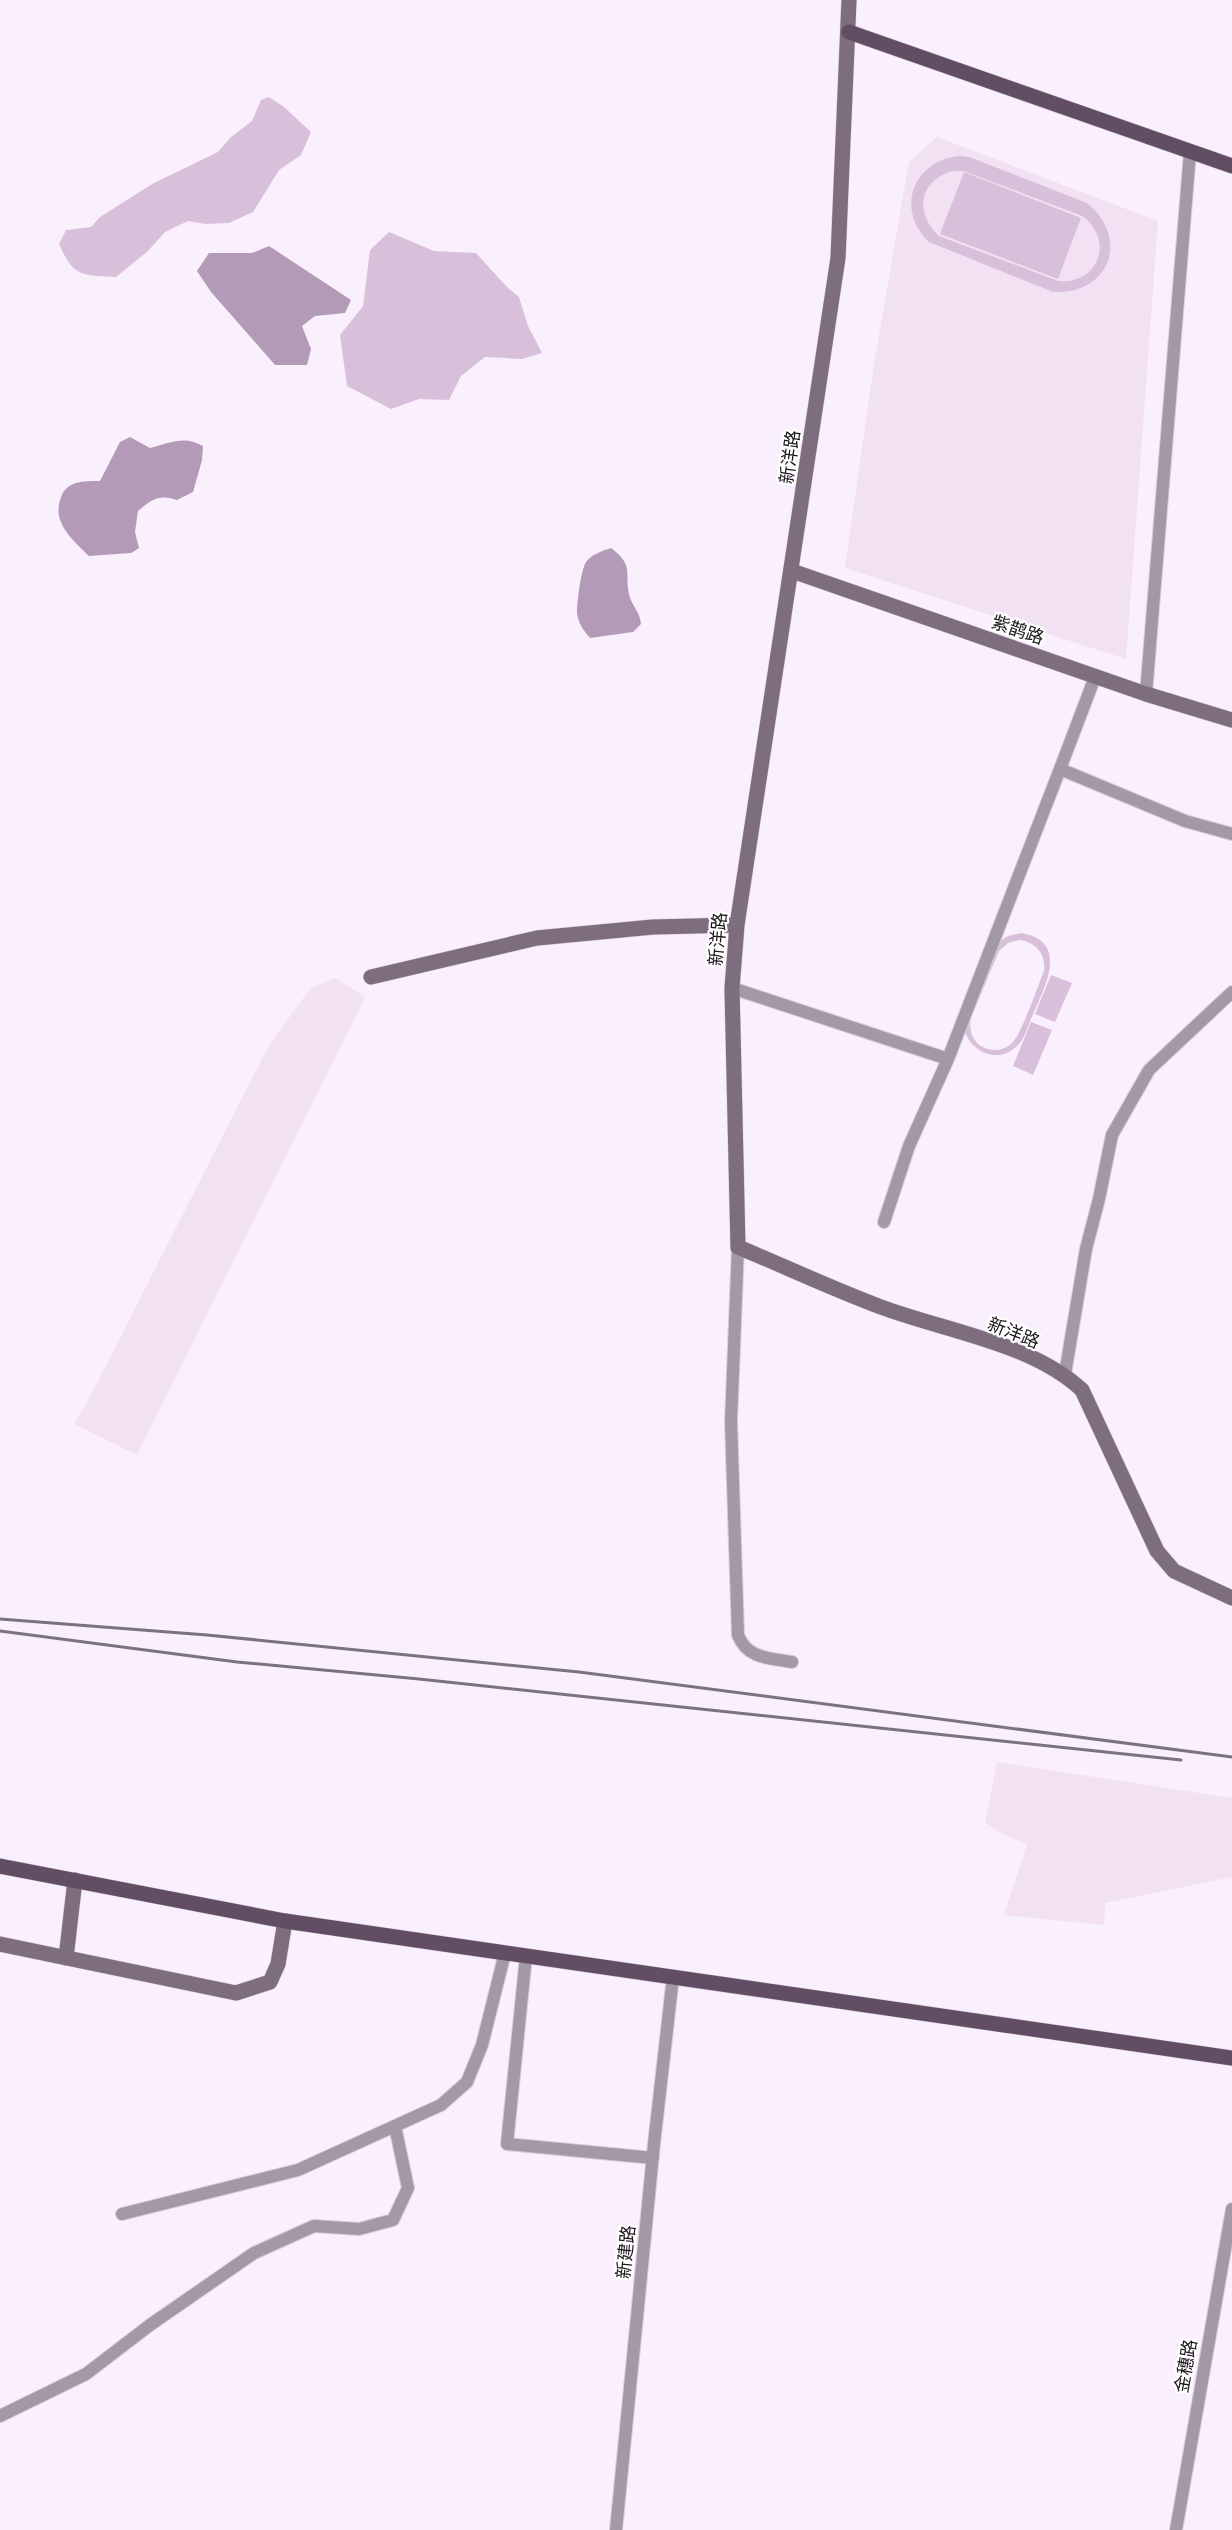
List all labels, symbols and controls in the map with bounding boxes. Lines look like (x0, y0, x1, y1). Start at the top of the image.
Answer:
street label: 新洋路 (774, 429, 804, 485)
street label: 紫鹊路 (989, 610, 1047, 648)
street label: 新洋路 (704, 911, 730, 967)
street label: 新洋路 (985, 1312, 1043, 1352)
street label: 新建路 (611, 2224, 639, 2280)
street label: 金穗路 (1169, 2338, 1201, 2394)

